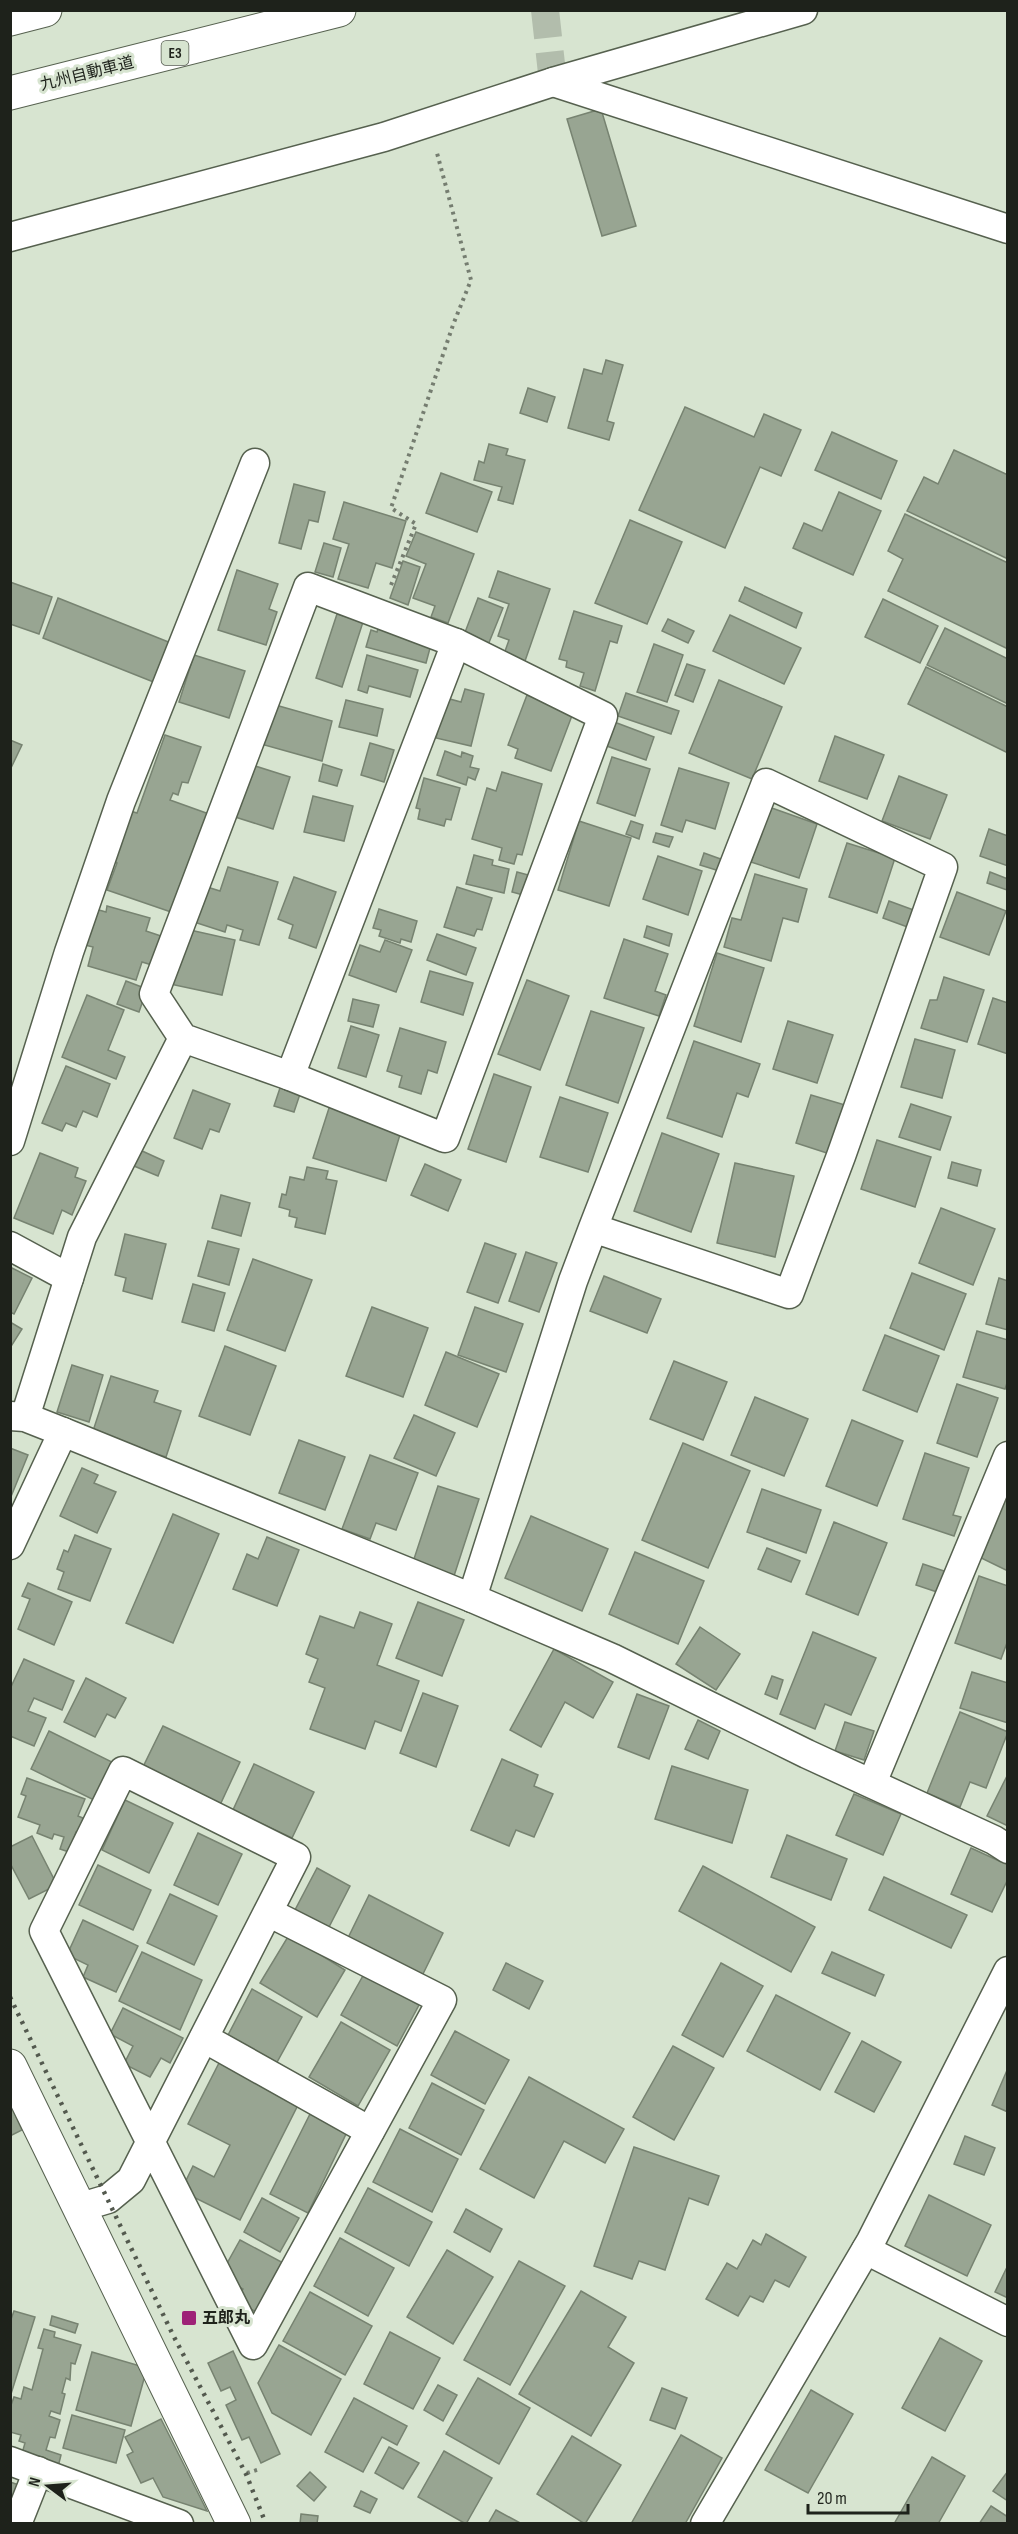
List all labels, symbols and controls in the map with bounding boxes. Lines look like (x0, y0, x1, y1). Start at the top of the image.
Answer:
road number: E3 (162, 41, 188, 65)
street label: 九州自動車道 (38, 53, 136, 95)
marker: 五郎丸 (180, 2309, 198, 2327)
place label: 五郎丸 (202, 2309, 250, 2328)
north arrow (18, 2456, 78, 2516)
text: N (25, 2476, 45, 2489)
scale bar (808, 2477, 908, 2515)
text: 20 m (817, 2488, 847, 2509)

